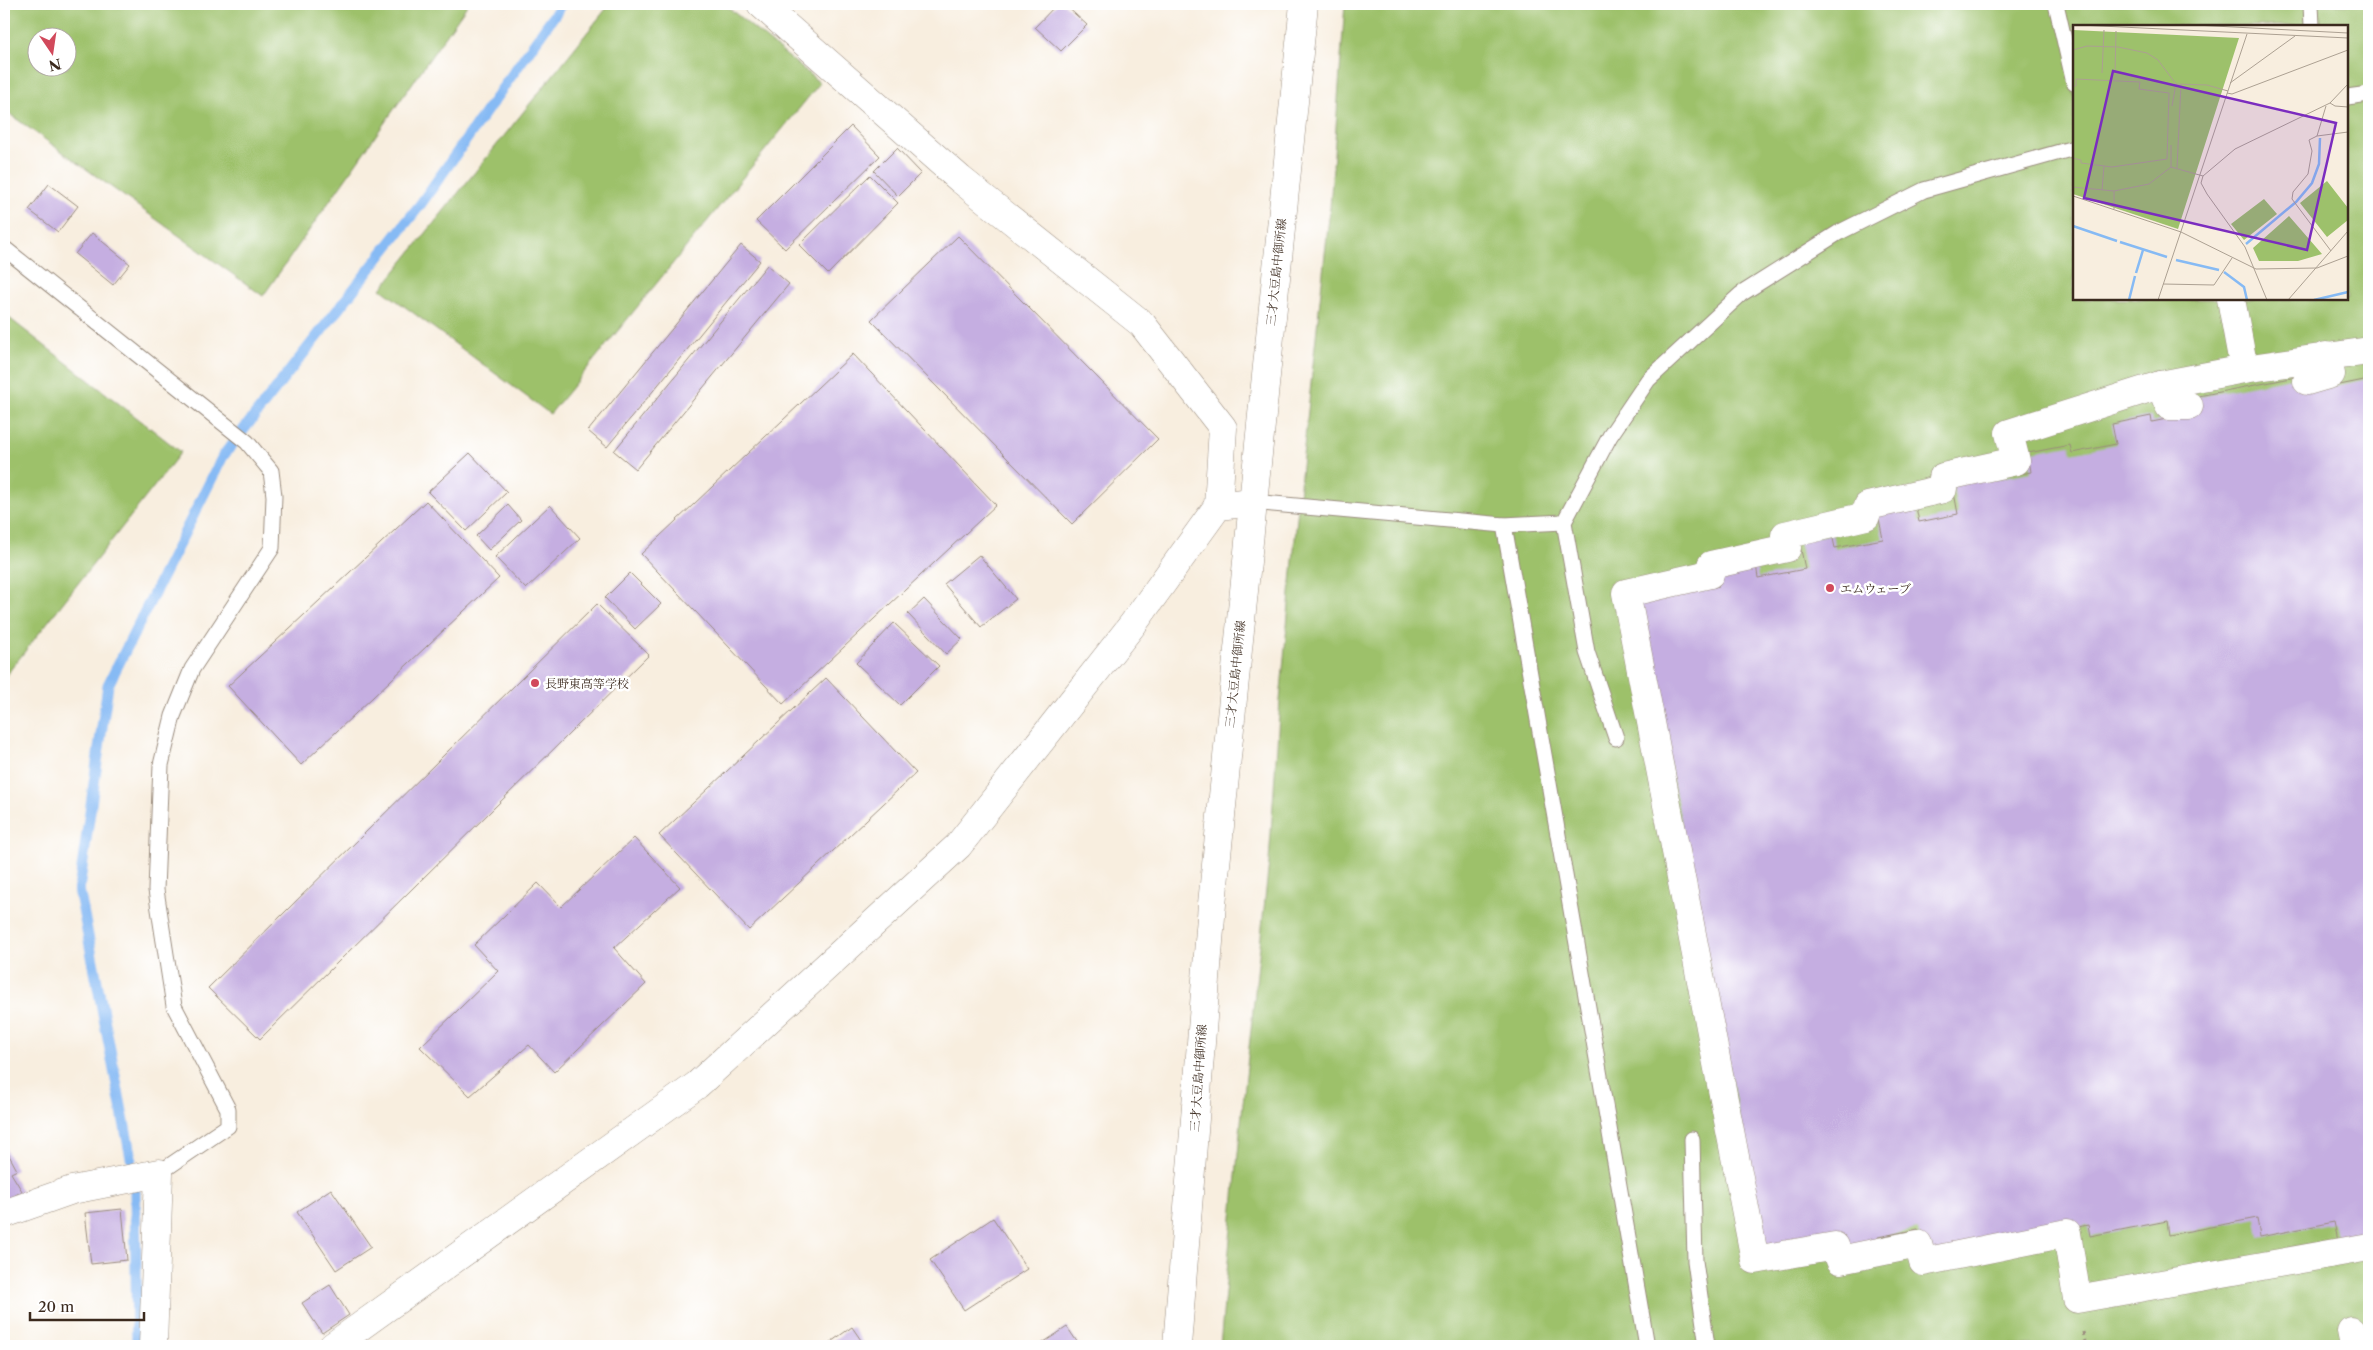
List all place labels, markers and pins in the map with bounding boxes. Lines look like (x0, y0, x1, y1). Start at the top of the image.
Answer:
place label: エムウェーブ (1840, 581, 1911, 596)
marker: エムウェーブ (1824, 582, 1836, 594)
place label: 長野東高等学校 (545, 676, 629, 691)
marker: 長野東高等学校 (529, 677, 541, 689)

